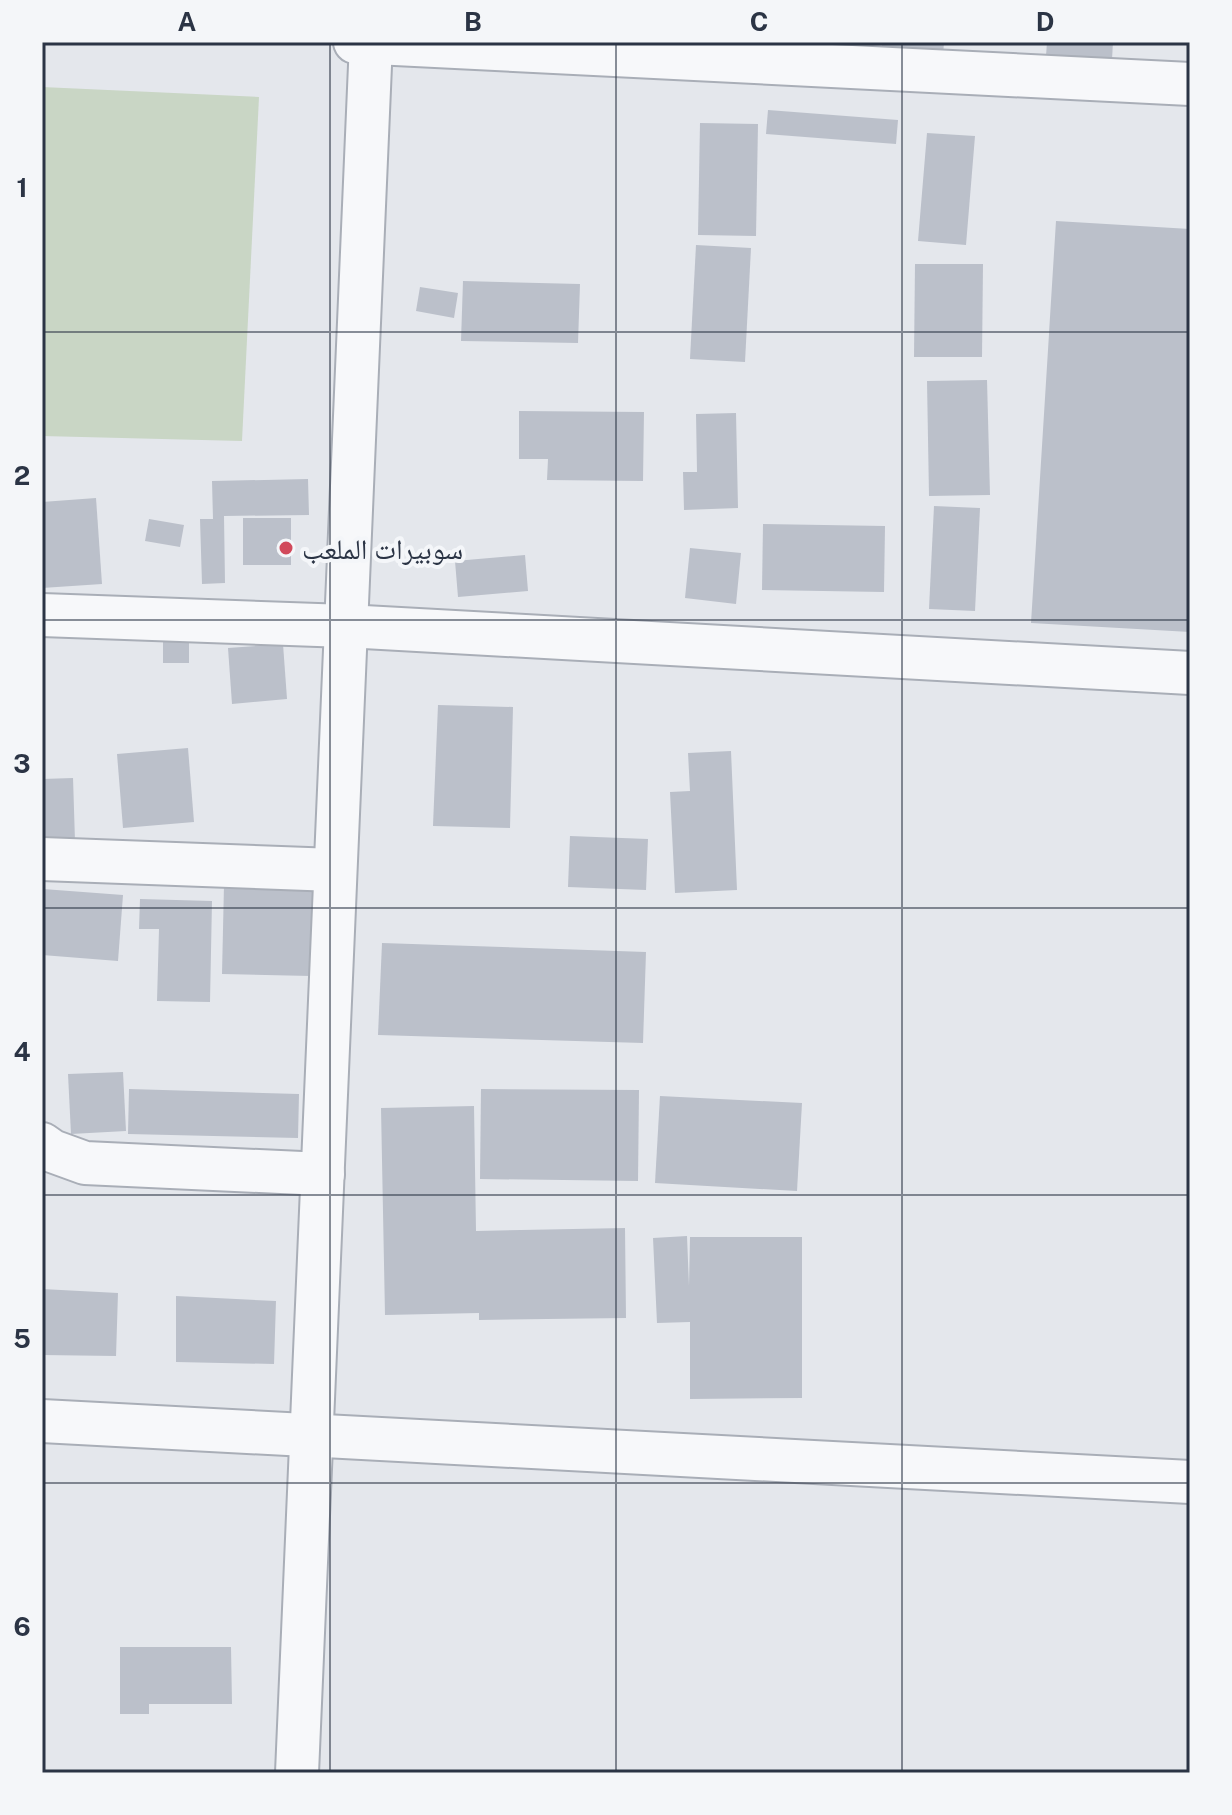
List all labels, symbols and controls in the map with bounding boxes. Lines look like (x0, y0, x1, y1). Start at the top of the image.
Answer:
text: A (178, 6, 197, 37)
text: B (464, 6, 482, 37)
text: C (750, 6, 768, 37)
text: D (1036, 6, 1054, 37)
text: 1 (16, 172, 28, 203)
text: 2 (14, 460, 30, 491)
place label: سوبيرات الملعب (302, 532, 463, 565)
marker: سوبيرات الملعب (277, 539, 295, 557)
text: 3 (13, 748, 31, 779)
text: 4 (13, 1036, 31, 1067)
text: 5 (13, 1323, 31, 1354)
text: 6 (13, 1611, 31, 1642)

